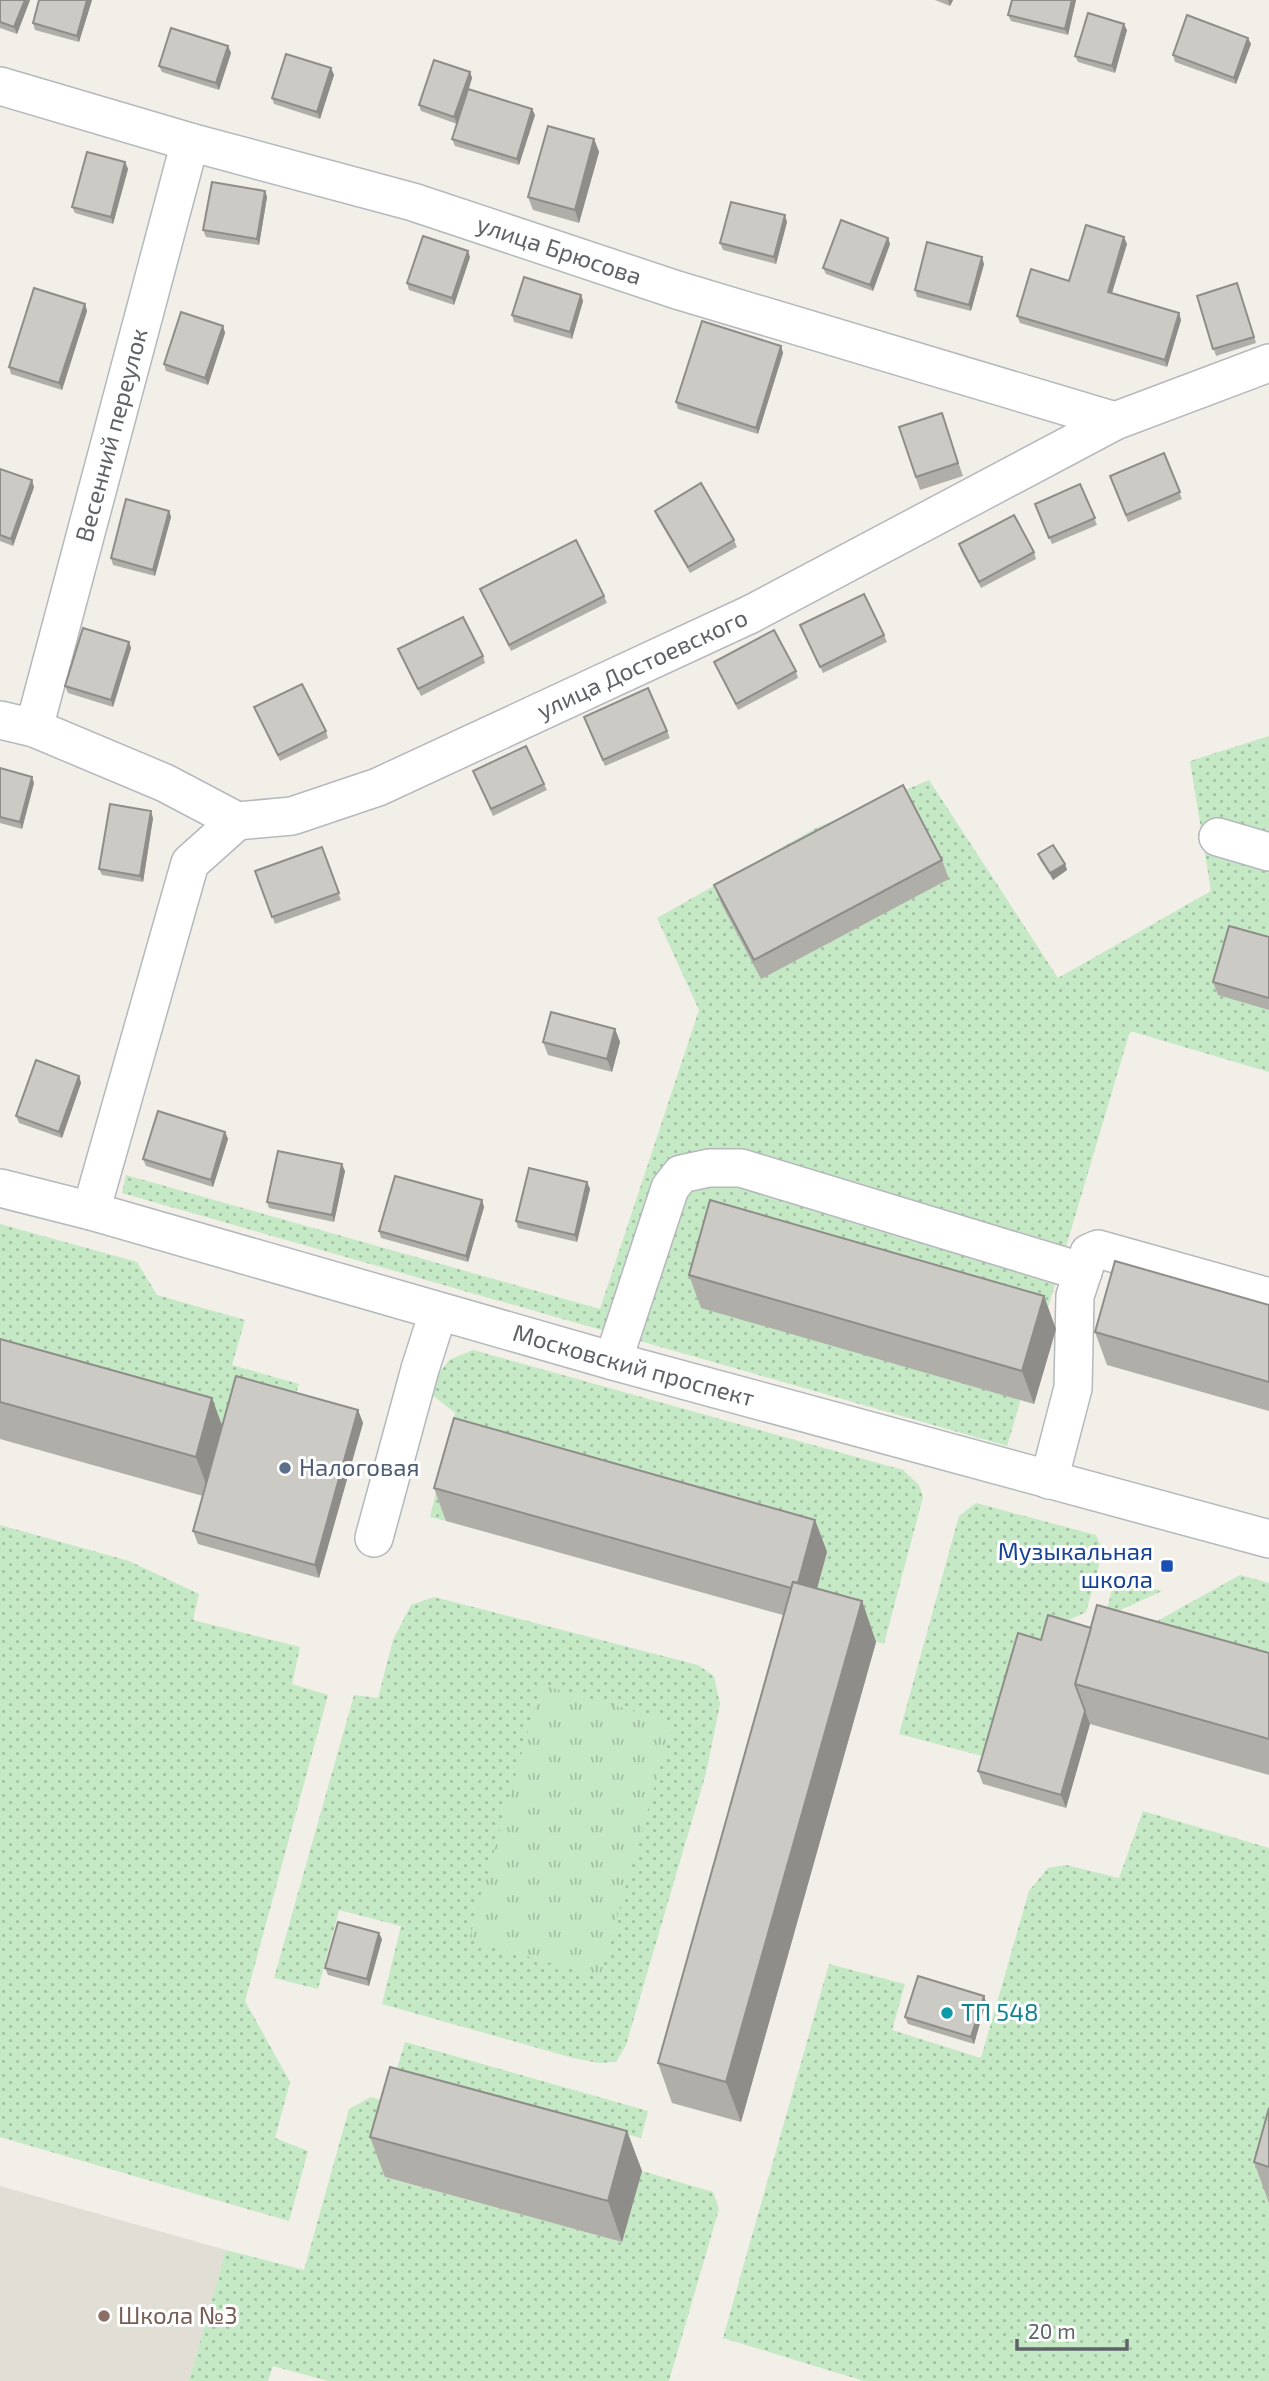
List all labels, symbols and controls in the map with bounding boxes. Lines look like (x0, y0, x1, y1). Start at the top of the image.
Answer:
street label: улица Брюсова (473, 208, 646, 290)
street label: Весенний переулок (68, 325, 153, 545)
street label: улица Достоевского (532, 602, 752, 725)
street label: Московский проспект (510, 1317, 758, 1412)
place label: Налоговая (299, 1452, 420, 1481)
marker: Налоговая (277, 1460, 293, 1476)
place label: Музыкальная школа (998, 1536, 1153, 1593)
marker: Музыкальная школа (1159, 1558, 1175, 1574)
place label: ТП 548 (961, 1997, 1039, 2026)
marker: ТП 548 (939, 2005, 955, 2021)
place label: Школа №3 (118, 2300, 238, 2329)
marker: Школа №3 (96, 2308, 112, 2324)
scale bar (1017, 2308, 1127, 2352)
text: 20 m (1028, 2318, 1076, 2343)

